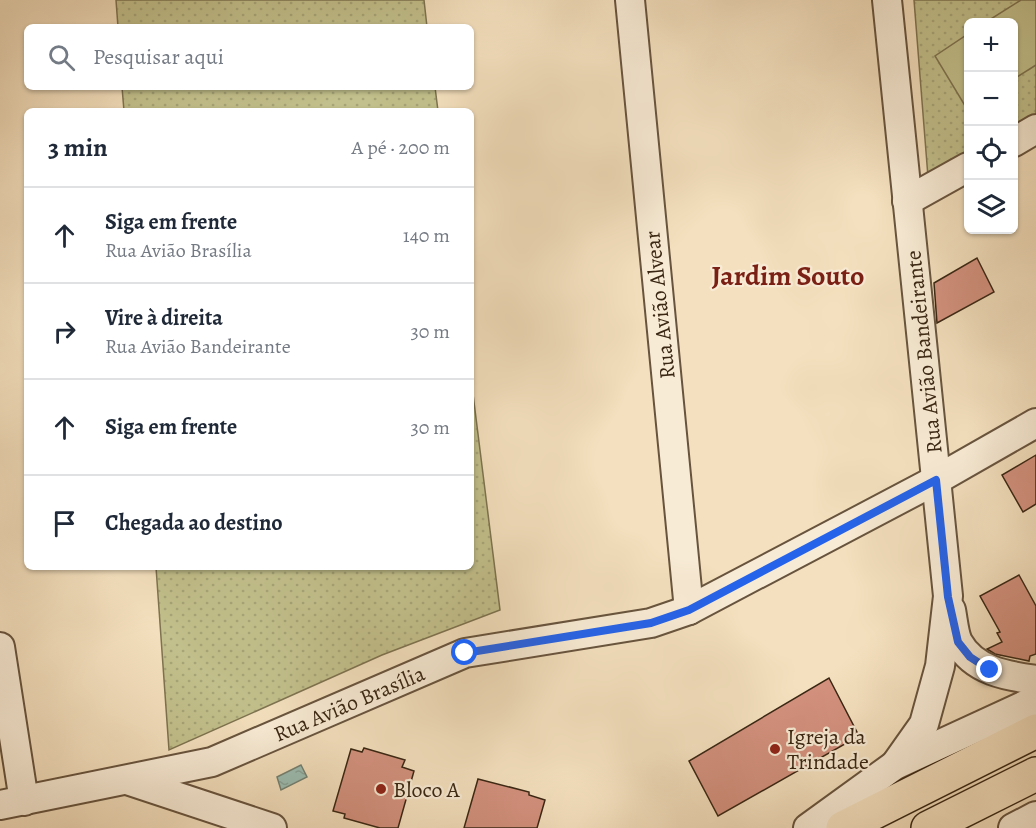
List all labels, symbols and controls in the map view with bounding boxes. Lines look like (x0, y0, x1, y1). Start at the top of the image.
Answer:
map controls (964, 18, 1018, 234)
button: + (964, 18, 1018, 72)
search box (24, 24, 474, 90)
icon: search (45, 41, 78, 74)
text: Pesquisar aqui (93, 42, 224, 72)
button: − (964, 72, 1018, 126)
button: locate (964, 126, 1018, 180)
text: 3 min (48, 130, 108, 165)
text: A pé · 200 m (352, 134, 450, 161)
button: layers (964, 180, 1018, 234)
text: Siga em frente (105, 207, 237, 237)
icon: ahead (48, 219, 81, 252)
text: 140 m (403, 222, 450, 249)
street label: Rua Avião Alvear (637, 229, 683, 381)
text: Rua Avião Brasília (105, 237, 252, 264)
street label: Rua Avião Bandeirante (898, 249, 950, 455)
district label: Jardim Souto (711, 257, 865, 295)
text: Vire à direita (105, 303, 223, 333)
icon: right (48, 315, 81, 348)
text: 30 m (410, 318, 450, 345)
text: Rua Avião Bandeirante (105, 333, 291, 360)
icon: ahead (48, 411, 81, 444)
text: Siga em frente (105, 412, 237, 442)
text: 30 m (410, 414, 450, 441)
icon: arrive (48, 507, 81, 540)
text: Chegada ao destino (105, 508, 283, 538)
route start (451, 639, 477, 665)
route end (976, 656, 1002, 682)
street label: Rua Avião Brasília (269, 658, 430, 749)
place label: Igreja da Trindade (787, 722, 869, 777)
marker: Igreja da Trindade (768, 742, 782, 756)
place label: Bloco A (393, 775, 461, 805)
marker: Bloco A (374, 782, 388, 796)

